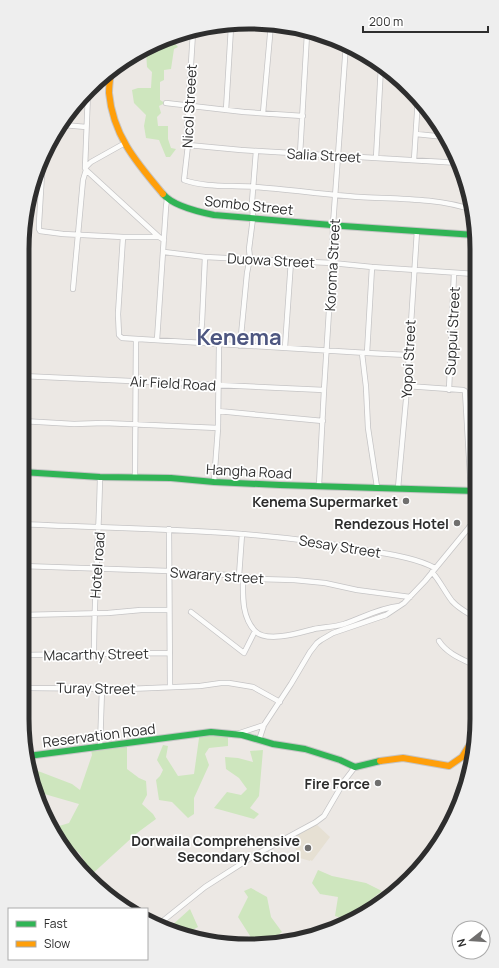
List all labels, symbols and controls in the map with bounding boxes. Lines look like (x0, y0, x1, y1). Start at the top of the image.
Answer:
scale bar (363, 8, 488, 34)
text: 200 m (369, 13, 403, 30)
street label: Nicol Streeet (177, 63, 201, 148)
street label: Salia Street (286, 144, 362, 166)
street label: Sombo Street (204, 191, 295, 219)
street label: Koroma Street (320, 218, 344, 312)
street label: Duowa Street (227, 248, 316, 272)
street label: Suppui Street (440, 286, 464, 376)
street label: Yopoi Street (396, 319, 420, 399)
district label: Kenema (196, 322, 282, 352)
street label: Air Field Road (130, 371, 216, 395)
street label: Hangha Road (206, 459, 292, 483)
place label: Kenema Supermarket (252, 492, 398, 511)
marker: Kenema Supermarket (401, 496, 411, 506)
place label: Rendezous Hotel (334, 514, 449, 533)
marker: Rendezous Hotel (452, 518, 462, 528)
street label: Sesay Street (298, 530, 383, 562)
street label: Hotel road (85, 531, 109, 599)
street label: Swarary street (169, 562, 265, 588)
street label: Macarthy Street (43, 644, 149, 664)
street label: Turay Street (56, 678, 136, 698)
street label: Reservation Road (42, 719, 156, 751)
place label: Fire Force (305, 774, 370, 793)
marker: Fire Force (373, 778, 383, 788)
place label: Dorwaila Comprehensive Secondary School (131, 831, 300, 866)
marker: Dorwaila Comprehensive Secondary School (303, 843, 313, 853)
legend (8, 908, 148, 960)
text: Fast (44, 915, 68, 932)
north arrow (451, 920, 491, 960)
text: Slow (44, 935, 70, 952)
text: N (453, 937, 469, 949)

